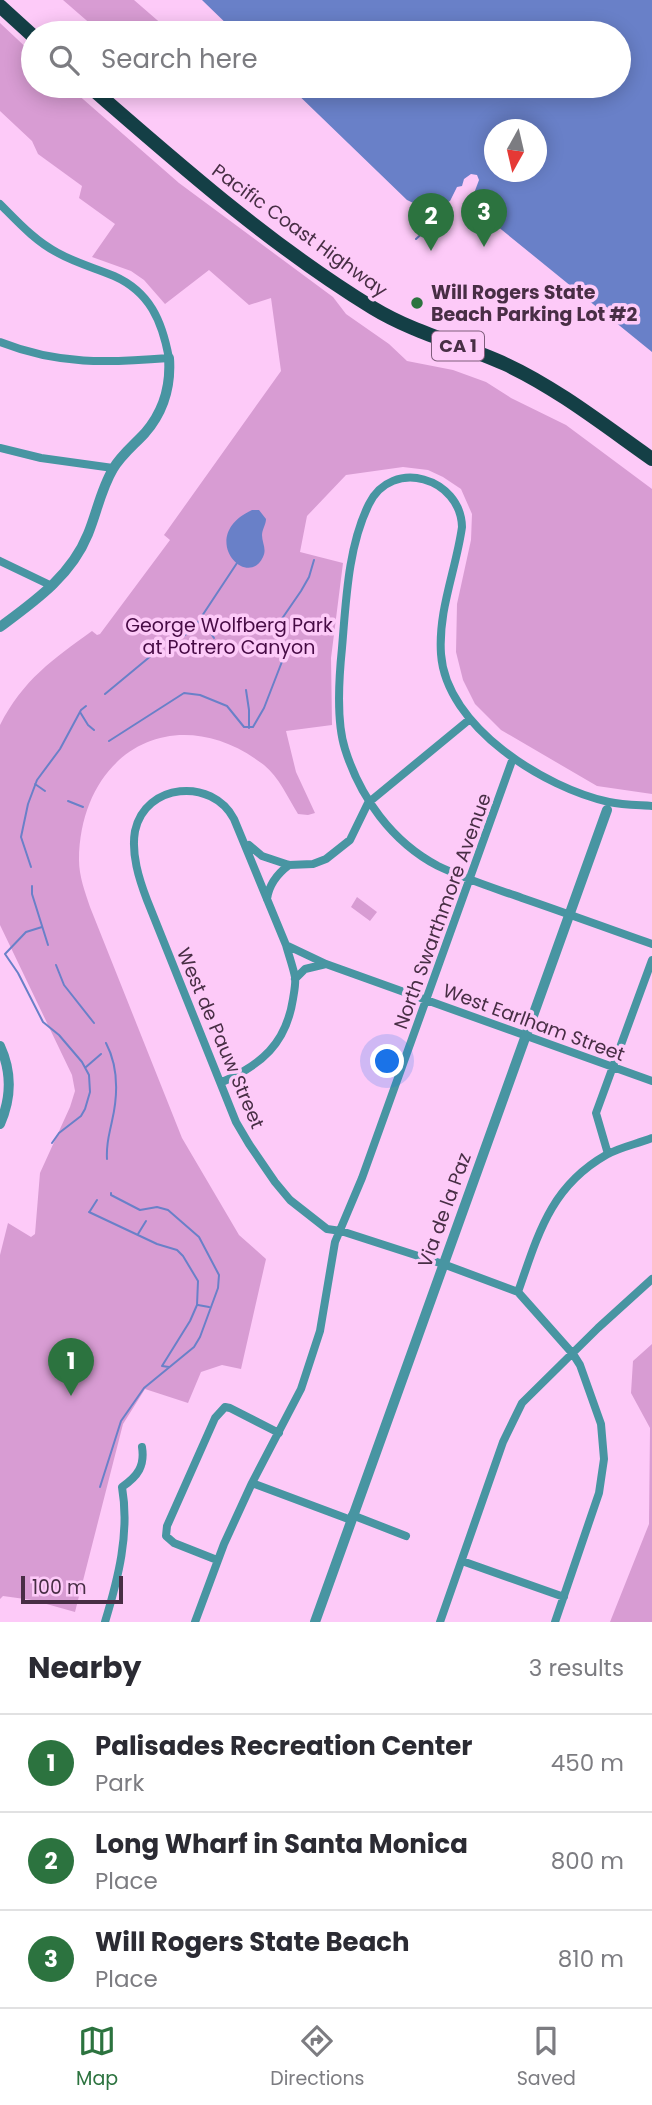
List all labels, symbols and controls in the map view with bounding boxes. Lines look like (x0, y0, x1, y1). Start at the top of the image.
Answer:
search box (21, 21, 631, 98)
icon: search (45, 41, 83, 79)
text: Search here (101, 41, 258, 77)
north arrow (484, 119, 547, 182)
street label: Pacific Coast Highway (206, 157, 393, 304)
pin: 3 (461, 189, 507, 247)
pin: 2 (408, 193, 454, 251)
place label: Will Rogers State Beach Parking Lot #2 (431, 279, 638, 328)
marker: Will Rogers State Beach Parking Lot #2 (409, 295, 425, 311)
road number: CA 1 (432, 332, 484, 360)
park label: George Wolfberg Park at Potrero Canyon (125, 612, 333, 661)
street label: North Swarthmore Avenue (387, 789, 498, 1033)
street label: West de Pauw Street (170, 944, 271, 1133)
street label: West Earlham Street (439, 977, 629, 1068)
your location (370, 1044, 404, 1078)
street label: Via de la Paz (411, 1149, 478, 1271)
pin: 1 (48, 1338, 94, 1396)
scale bar (21, 1573, 122, 1605)
text: 100 m (32, 1574, 87, 1601)
text: Nearby (28, 1646, 142, 1689)
text: 3 results (529, 1652, 624, 1684)
text: Palisades Recreation Center (95, 1728, 472, 1764)
text: 1 (47, 1747, 55, 1779)
text: 450 m (551, 1747, 624, 1779)
text: Park (95, 1767, 144, 1799)
text: Long Wharf in Santa Monica (95, 1826, 468, 1862)
text: 2 (44, 1845, 58, 1877)
text: 800 m (551, 1845, 624, 1877)
text: Place (95, 1865, 158, 1897)
text: Will Rogers State Beach (95, 1924, 410, 1960)
text: 3 (44, 1943, 58, 1975)
text: 810 m (558, 1943, 624, 1975)
text: Place (95, 1963, 158, 1995)
tab: Map (76, 2022, 118, 2093)
tab: Directions (270, 2022, 365, 2093)
tab: Saved (517, 2022, 576, 2093)

